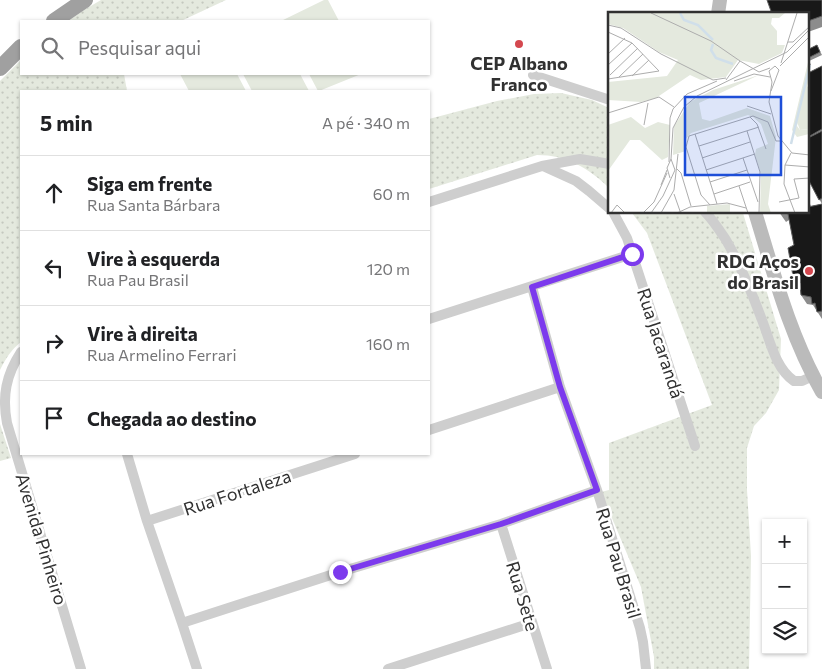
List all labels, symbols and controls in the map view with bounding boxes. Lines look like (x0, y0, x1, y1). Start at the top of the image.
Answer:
inset map (608, 12, 810, 214)
search box (20, 20, 430, 75)
icon: search (38, 34, 66, 62)
text: Pesquisar aqui (78, 36, 201, 59)
marker: CEP Albano Franco (513, 38, 525, 50)
place label: CEP Albano Franco (470, 52, 568, 95)
text: 5 min (40, 110, 93, 135)
text: A pé · 340 m (322, 113, 410, 132)
text: Siga em frente (87, 172, 212, 195)
icon: ahead (40, 179, 68, 207)
text: 60 m (373, 184, 410, 203)
text: Rua Santa Bárbara (87, 195, 220, 214)
route start (621, 243, 644, 266)
text: Vire à esquerda (87, 247, 220, 270)
place label: RDG Aços do Brasil (717, 250, 799, 293)
icon: left (40, 254, 68, 282)
text: 120 m (367, 259, 410, 278)
marker: RDG Aços do Brasil (803, 265, 815, 277)
text: Rua Pau Brasil (87, 270, 189, 289)
street label: Rua Jacarandá (633, 285, 689, 401)
text: Vire à direita (87, 322, 198, 345)
icon: right (40, 329, 68, 357)
text: 160 m (366, 334, 410, 353)
text: Rua Armelino Ferrari (87, 345, 237, 364)
icon: arrive (40, 404, 68, 432)
text: Chegada ao destino (87, 407, 257, 430)
street label: Rua Fortaleza (180, 464, 294, 520)
street label: Avenida Pinheiro (12, 470, 72, 608)
street label: Rua Pau Brasil (592, 505, 646, 621)
map controls (762, 519, 807, 654)
button: + (762, 519, 807, 564)
street label: Rua Sete (502, 559, 544, 633)
route end (329, 561, 352, 584)
button: − (762, 564, 807, 609)
button: layers (762, 609, 807, 654)

